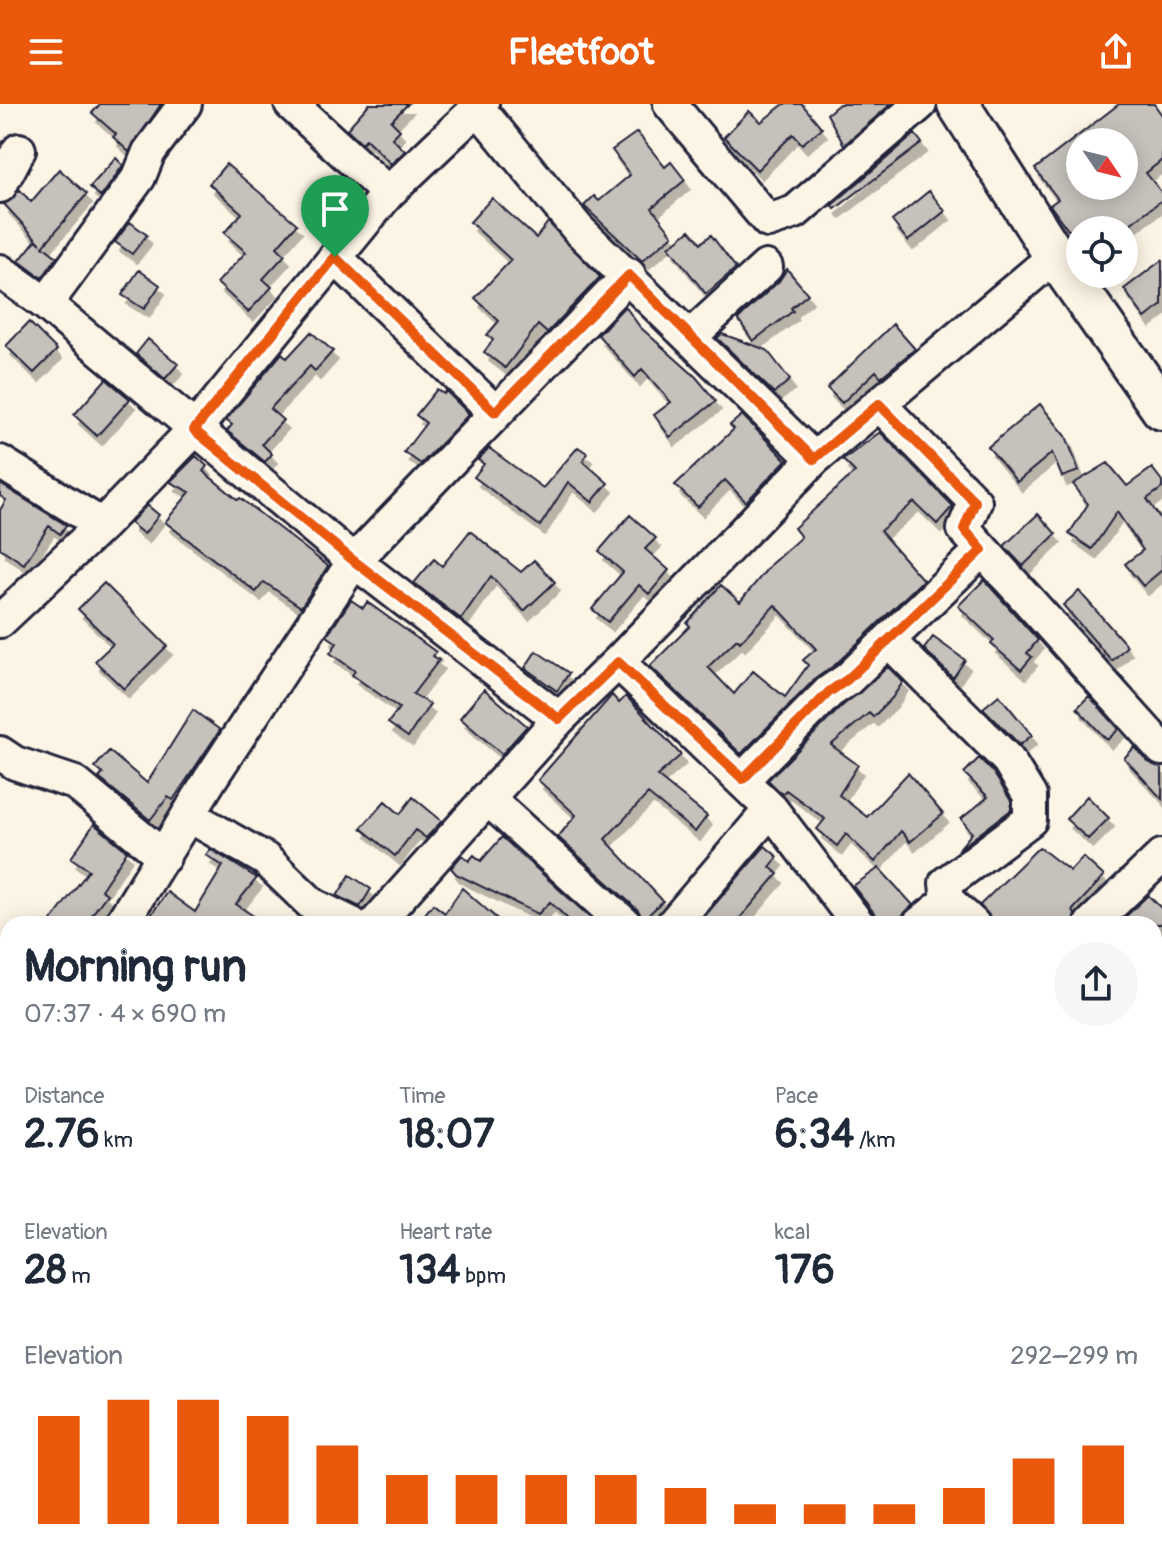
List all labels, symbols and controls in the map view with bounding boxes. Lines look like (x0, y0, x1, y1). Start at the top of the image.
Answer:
icon: menu (24, 30, 68, 74)
text: Fleetfoot (508, 30, 654, 75)
icon: share (1094, 30, 1138, 74)
north arrow (1066, 128, 1138, 200)
map controls (1066, 128, 1138, 288)
pin (301, 175, 369, 257)
icon: arrive (313, 187, 357, 231)
button: locate (1066, 216, 1138, 288)
text: Morning run (24, 940, 247, 995)
button: share (1054, 942, 1138, 1026)
text: 07:37 · 4 × 690 m (24, 998, 226, 1030)
text: Distance (24, 1082, 104, 1110)
text: Time (399, 1082, 445, 1110)
text: Pace (775, 1082, 818, 1110)
text: 2.76 (24, 1110, 100, 1159)
text: 18:07 (399, 1110, 494, 1159)
text: 6:34 (775, 1110, 854, 1159)
text: km (100, 1126, 133, 1154)
text: /km (854, 1126, 896, 1154)
text: Elevation (24, 1218, 108, 1246)
text: Heart rate (399, 1218, 492, 1246)
text: kcal (775, 1218, 810, 1246)
text: 28 (24, 1246, 67, 1295)
text: 134 (399, 1246, 461, 1295)
text: 176 (775, 1246, 835, 1295)
text: m (67, 1262, 91, 1290)
text: bpm (461, 1262, 506, 1290)
text: Elevation (24, 1340, 123, 1372)
text: 292–299 m (1010, 1340, 1138, 1372)

